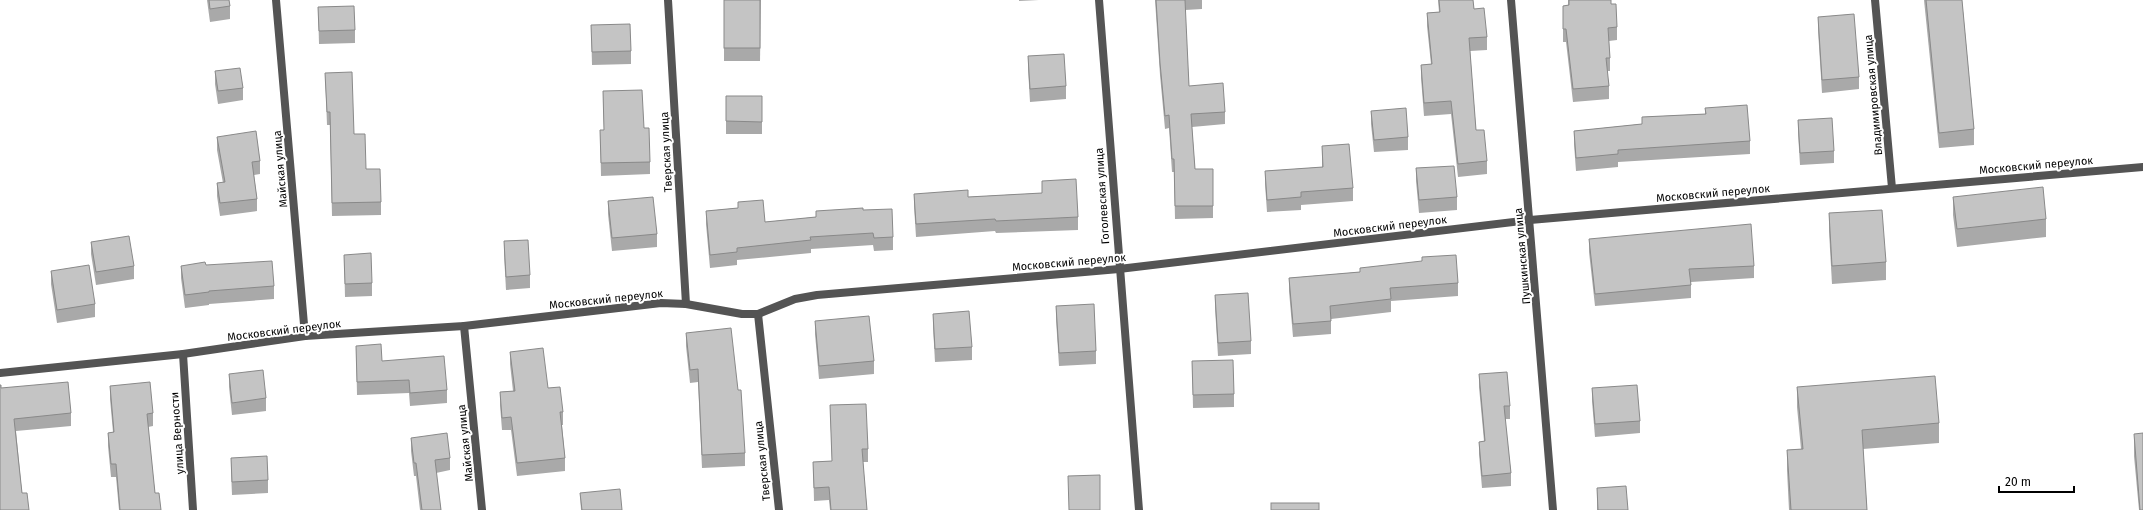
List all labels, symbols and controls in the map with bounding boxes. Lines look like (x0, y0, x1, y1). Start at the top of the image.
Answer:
street label: Владимировская улица (1862, 34, 1885, 156)
street label: Тверская улица (658, 111, 675, 192)
street label: Майская улица (271, 130, 290, 208)
street label: Гоголевская улица (1093, 147, 1112, 245)
street label: Московский переулок (1979, 154, 2094, 177)
street label: Московский переулок (1656, 182, 1771, 205)
street label: Пушкинская улица (1512, 207, 1533, 305)
street label: Московский переулок (1333, 213, 1448, 240)
street label: Московский переулок (1012, 251, 1127, 274)
street label: Московский переулок (549, 287, 664, 312)
street label: Московский переулок (227, 317, 342, 344)
street label: улица Верности (168, 391, 187, 475)
street label: Майская улица (455, 404, 476, 482)
street label: Тверская улица (752, 420, 773, 502)
scale bar (1999, 468, 2074, 494)
text: 20 m (2005, 475, 2031, 489)

